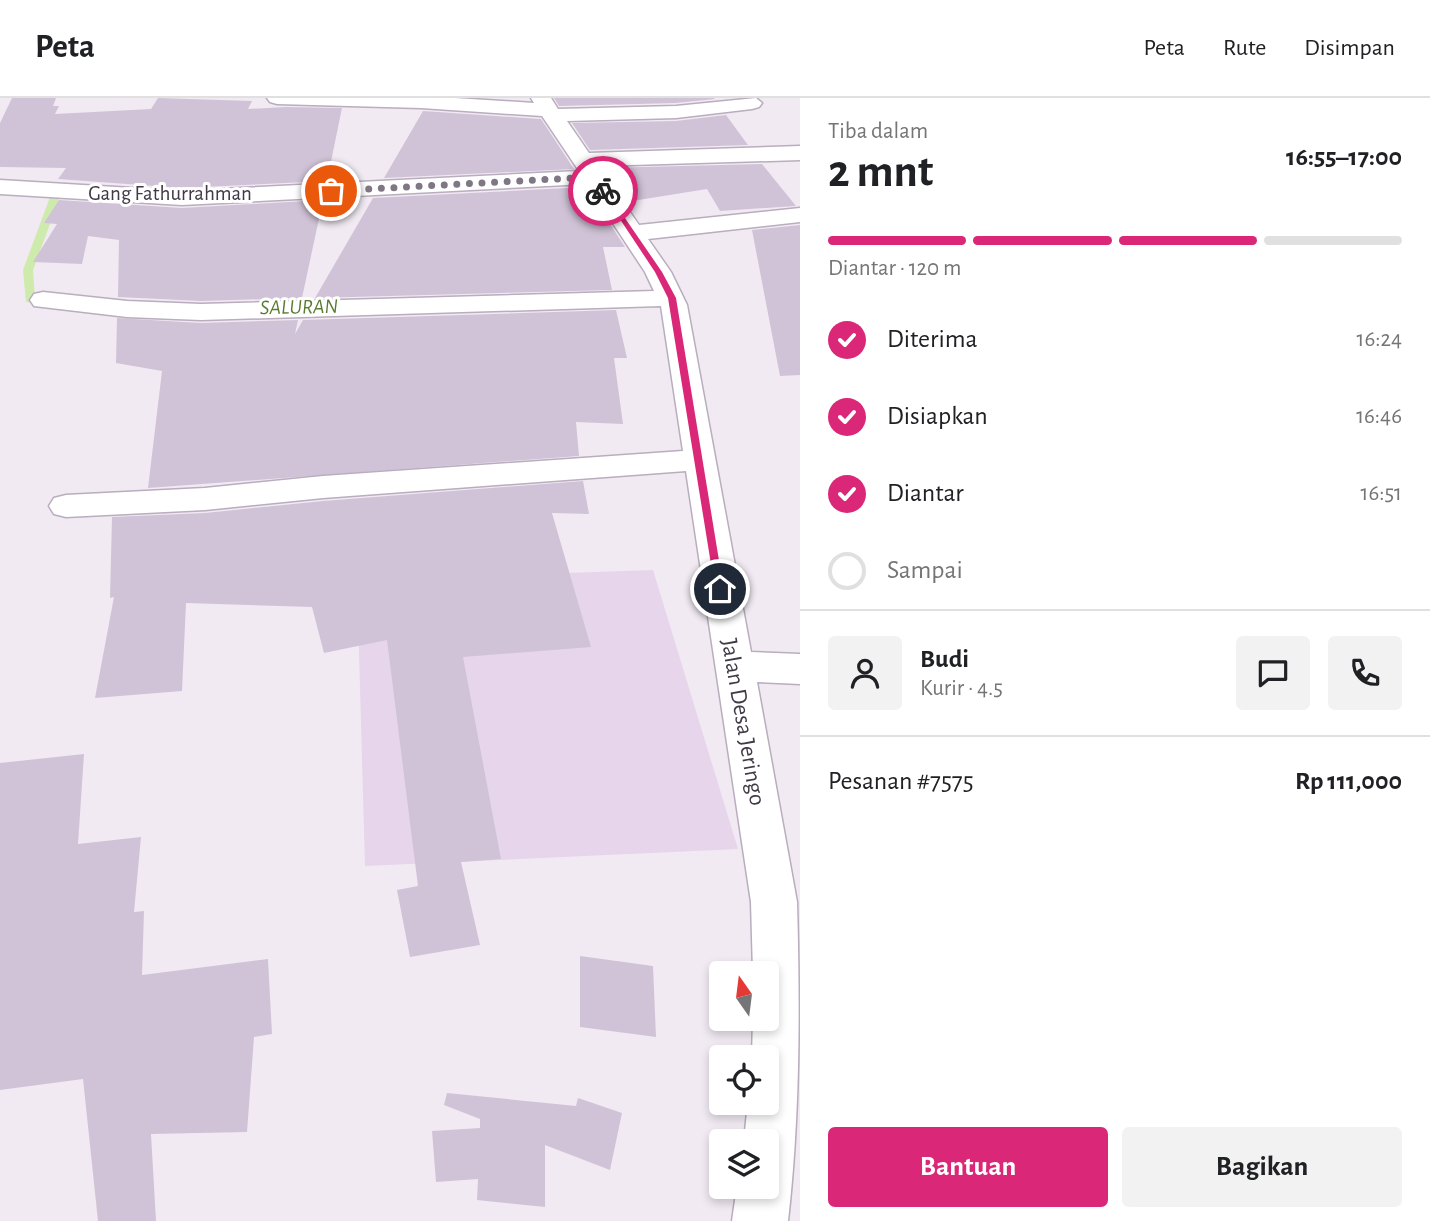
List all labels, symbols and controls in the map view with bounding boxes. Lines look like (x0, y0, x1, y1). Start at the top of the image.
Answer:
text: Peta (35, 31, 95, 64)
text: Peta (1144, 36, 1185, 60)
text: Rute (1223, 36, 1266, 60)
text: Disimpan (1304, 36, 1395, 60)
text: Tiba dalam (828, 120, 928, 143)
text: 16:55–17:00 (1286, 144, 1402, 170)
text: 2 mnt (828, 149, 933, 195)
courier (568, 156, 638, 226)
pin (301, 161, 361, 221)
icon: bag (312, 172, 350, 210)
icon: bike (584, 172, 622, 210)
street label: Gang Fathurrahman (88, 183, 252, 204)
text: Diantar · 120 m (828, 257, 961, 280)
water label: SALURAN (260, 296, 338, 318)
icon: check (828, 321, 866, 359)
text: Diterima (887, 326, 978, 352)
text: 16:24 (1356, 328, 1402, 351)
icon: check (828, 398, 866, 436)
text: Disiapkan (887, 403, 988, 429)
text: 16:46 (1356, 405, 1402, 428)
icon: check (828, 475, 866, 513)
text: Diantar (887, 480, 964, 506)
text: 16:51 (1360, 482, 1402, 505)
text: Sampai (887, 557, 963, 583)
pin (690, 559, 750, 619)
icon: home (701, 570, 739, 608)
button: person (828, 636, 902, 710)
button: chat (1236, 636, 1310, 710)
button: phone (1328, 636, 1402, 710)
street label: Jalan Desa Jeringo (716, 637, 770, 807)
text: Budi (920, 646, 969, 672)
text: Kurir · 4.5 (920, 677, 1003, 700)
text: Pesanan #7575 (828, 768, 974, 794)
text: Rp 111,000 (1295, 768, 1402, 794)
north arrow (709, 961, 779, 1031)
map controls (709, 961, 779, 1199)
button: locate (709, 1045, 779, 1115)
button: Bantuan (828, 1127, 1108, 1207)
button: Bagikan (1122, 1127, 1402, 1207)
button: layers (709, 1129, 779, 1199)

